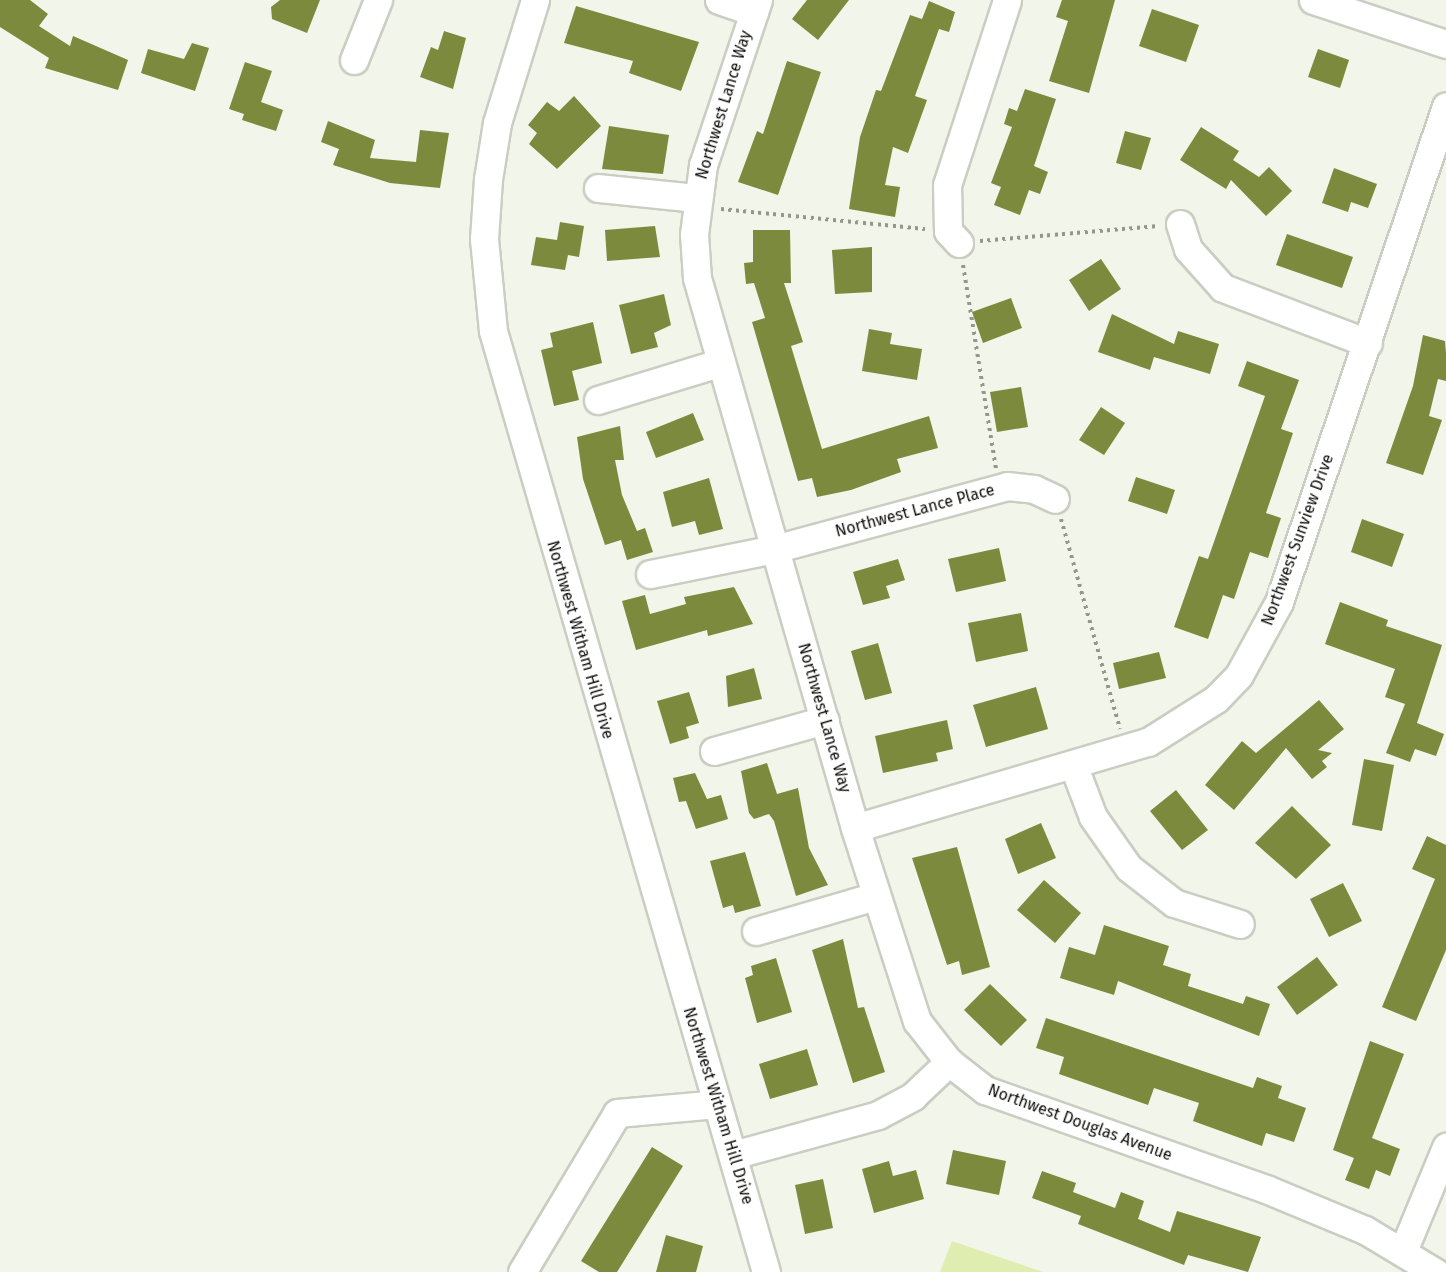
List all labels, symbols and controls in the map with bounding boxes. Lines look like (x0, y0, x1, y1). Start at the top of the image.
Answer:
street label: Northwest Lance Way (692, 28, 756, 182)
street label: Northwest Sunview Drive (1258, 452, 1338, 628)
street label: Northwest Lance Place (833, 481, 997, 541)
street label: Northwest Witham Hill Drive (542, 539, 618, 741)
street label: Northwest Lance Way (793, 641, 855, 795)
street label: Northwest Witham Hill Drive (679, 1005, 757, 1207)
street label: Northwest Douglas Avenue (985, 1081, 1175, 1165)

